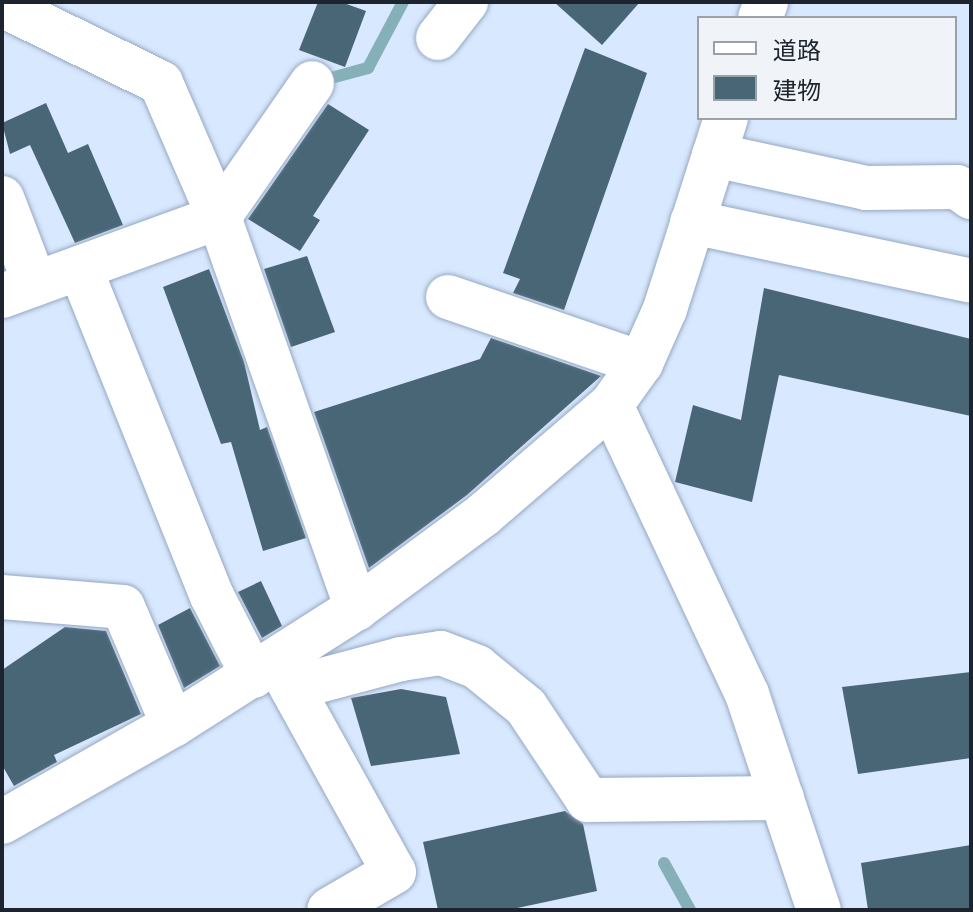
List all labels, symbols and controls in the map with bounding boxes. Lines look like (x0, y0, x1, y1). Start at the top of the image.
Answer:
legend (697, 16, 957, 120)
text: 道路 (773, 37, 821, 66)
text: 建物 (773, 77, 821, 106)

